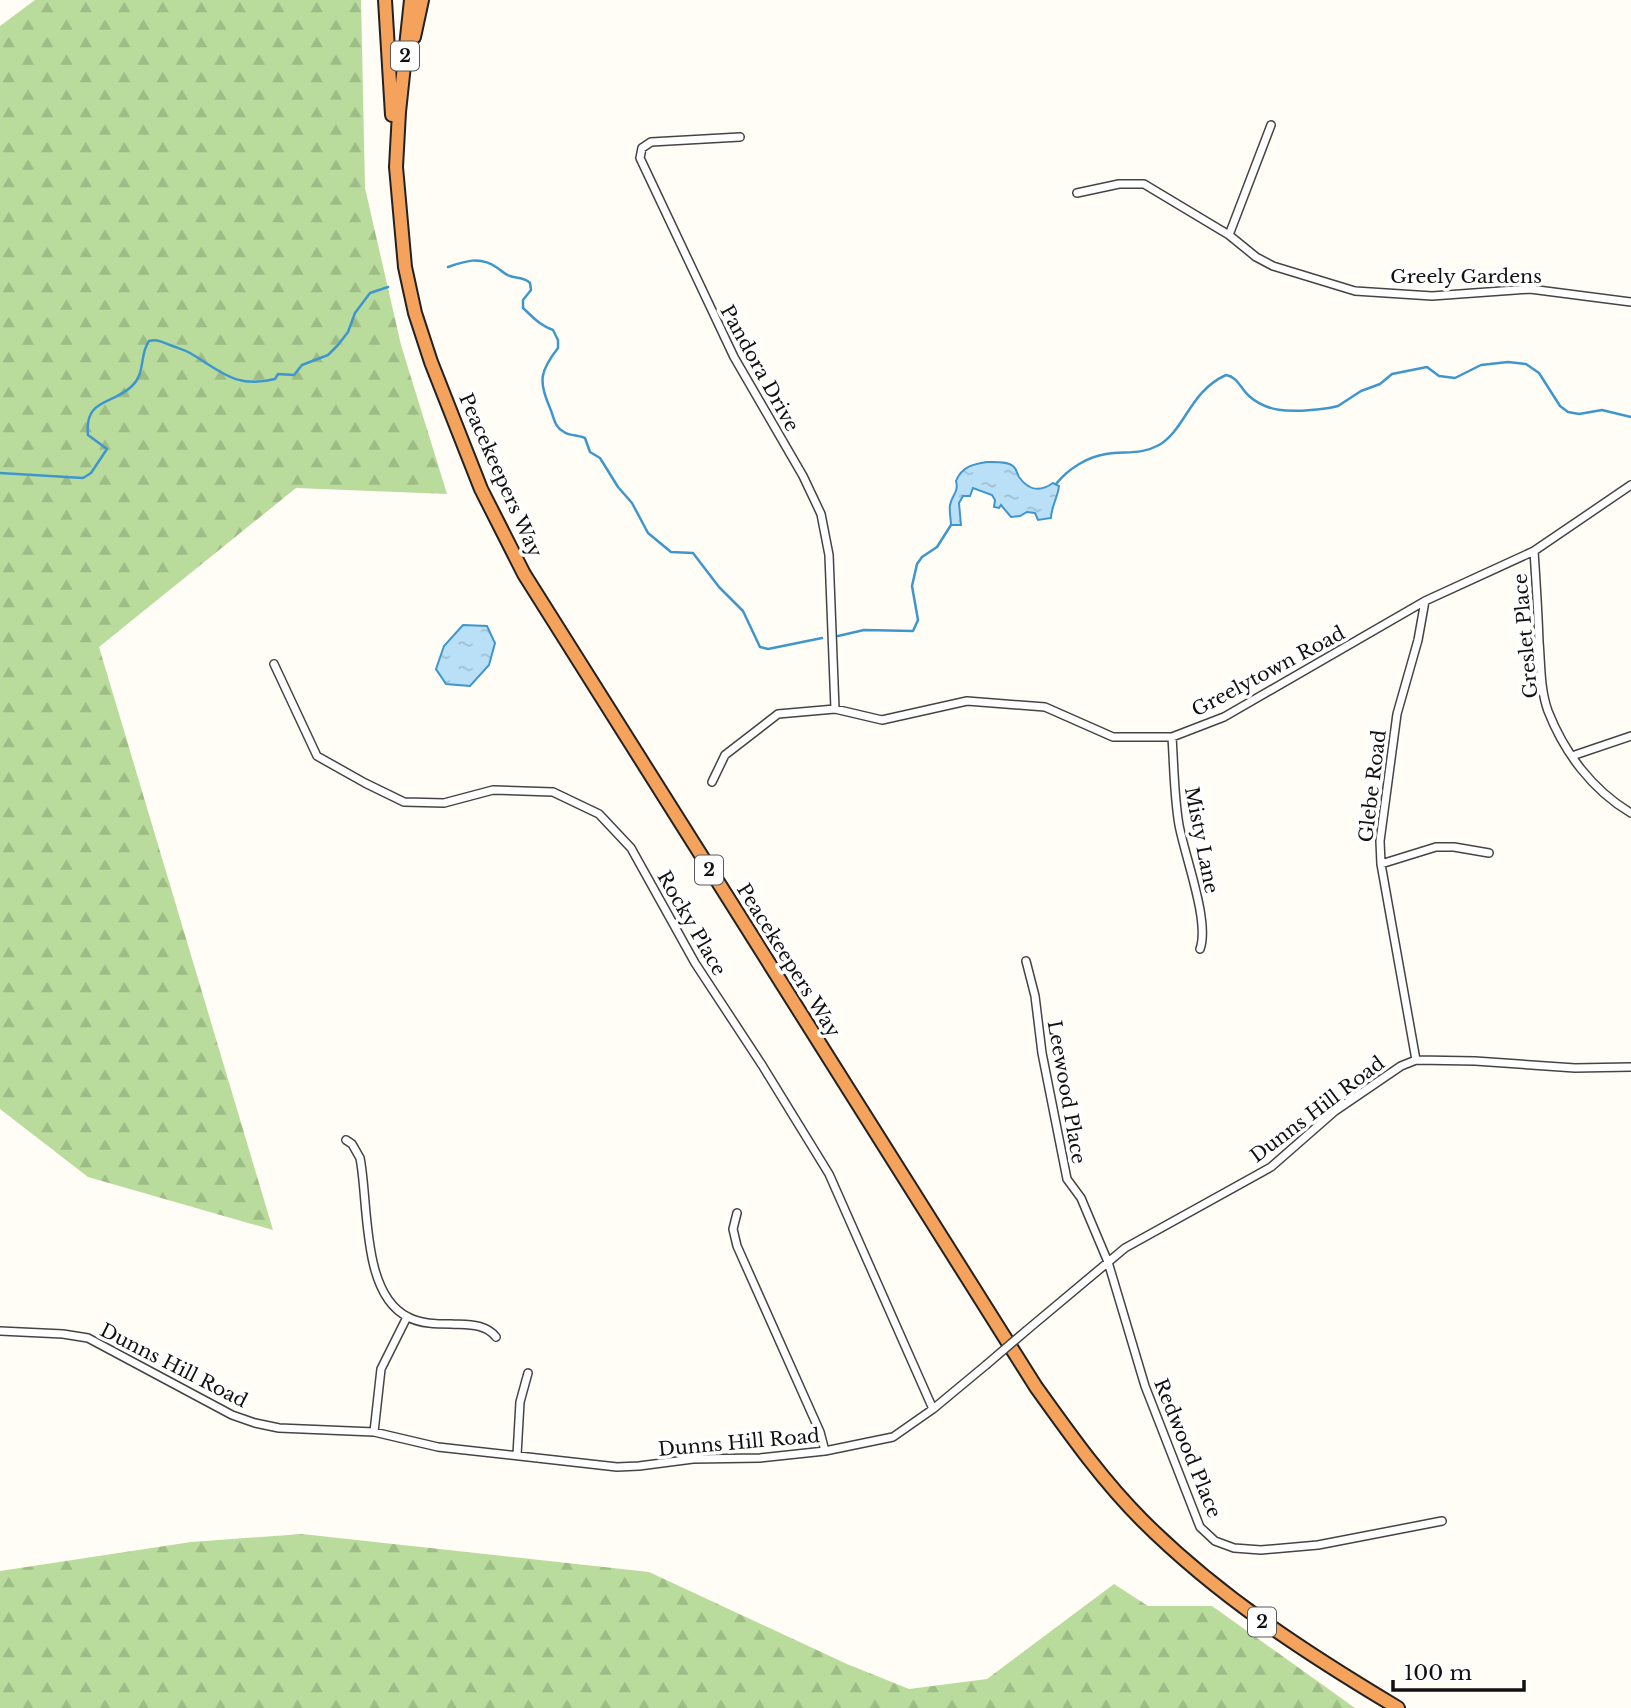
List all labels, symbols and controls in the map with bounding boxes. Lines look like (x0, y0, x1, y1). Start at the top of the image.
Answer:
road number: 2 (391, 42, 419, 70)
street label: Greely Gardens (1390, 265, 1542, 288)
street label: Pandora Drive (715, 301, 804, 435)
street label: Peacekeepers Way (454, 390, 547, 561)
street label: Greslet Place (1509, 572, 1542, 699)
street label: Greelytown Road (1188, 621, 1349, 721)
street label: Glebe Road (1354, 728, 1391, 844)
street label: Misty Lane (1180, 785, 1223, 895)
road number: 2 (695, 856, 723, 884)
street label: Rocky Place (652, 867, 731, 980)
street label: Peacekeepers Way (732, 879, 845, 1041)
street label: Leewood Place (1043, 1019, 1090, 1166)
street label: Dunns Hill Road (1246, 1051, 1389, 1167)
street label: Dunns Hill Road (96, 1318, 251, 1413)
street label: Redwood Place (1149, 1375, 1226, 1521)
street label: Dunns Hill Road (657, 1424, 821, 1461)
road number: 2 (1248, 1608, 1276, 1637)
scale bar (1393, 1648, 1524, 1692)
text: 100 m (1404, 1660, 1472, 1686)

